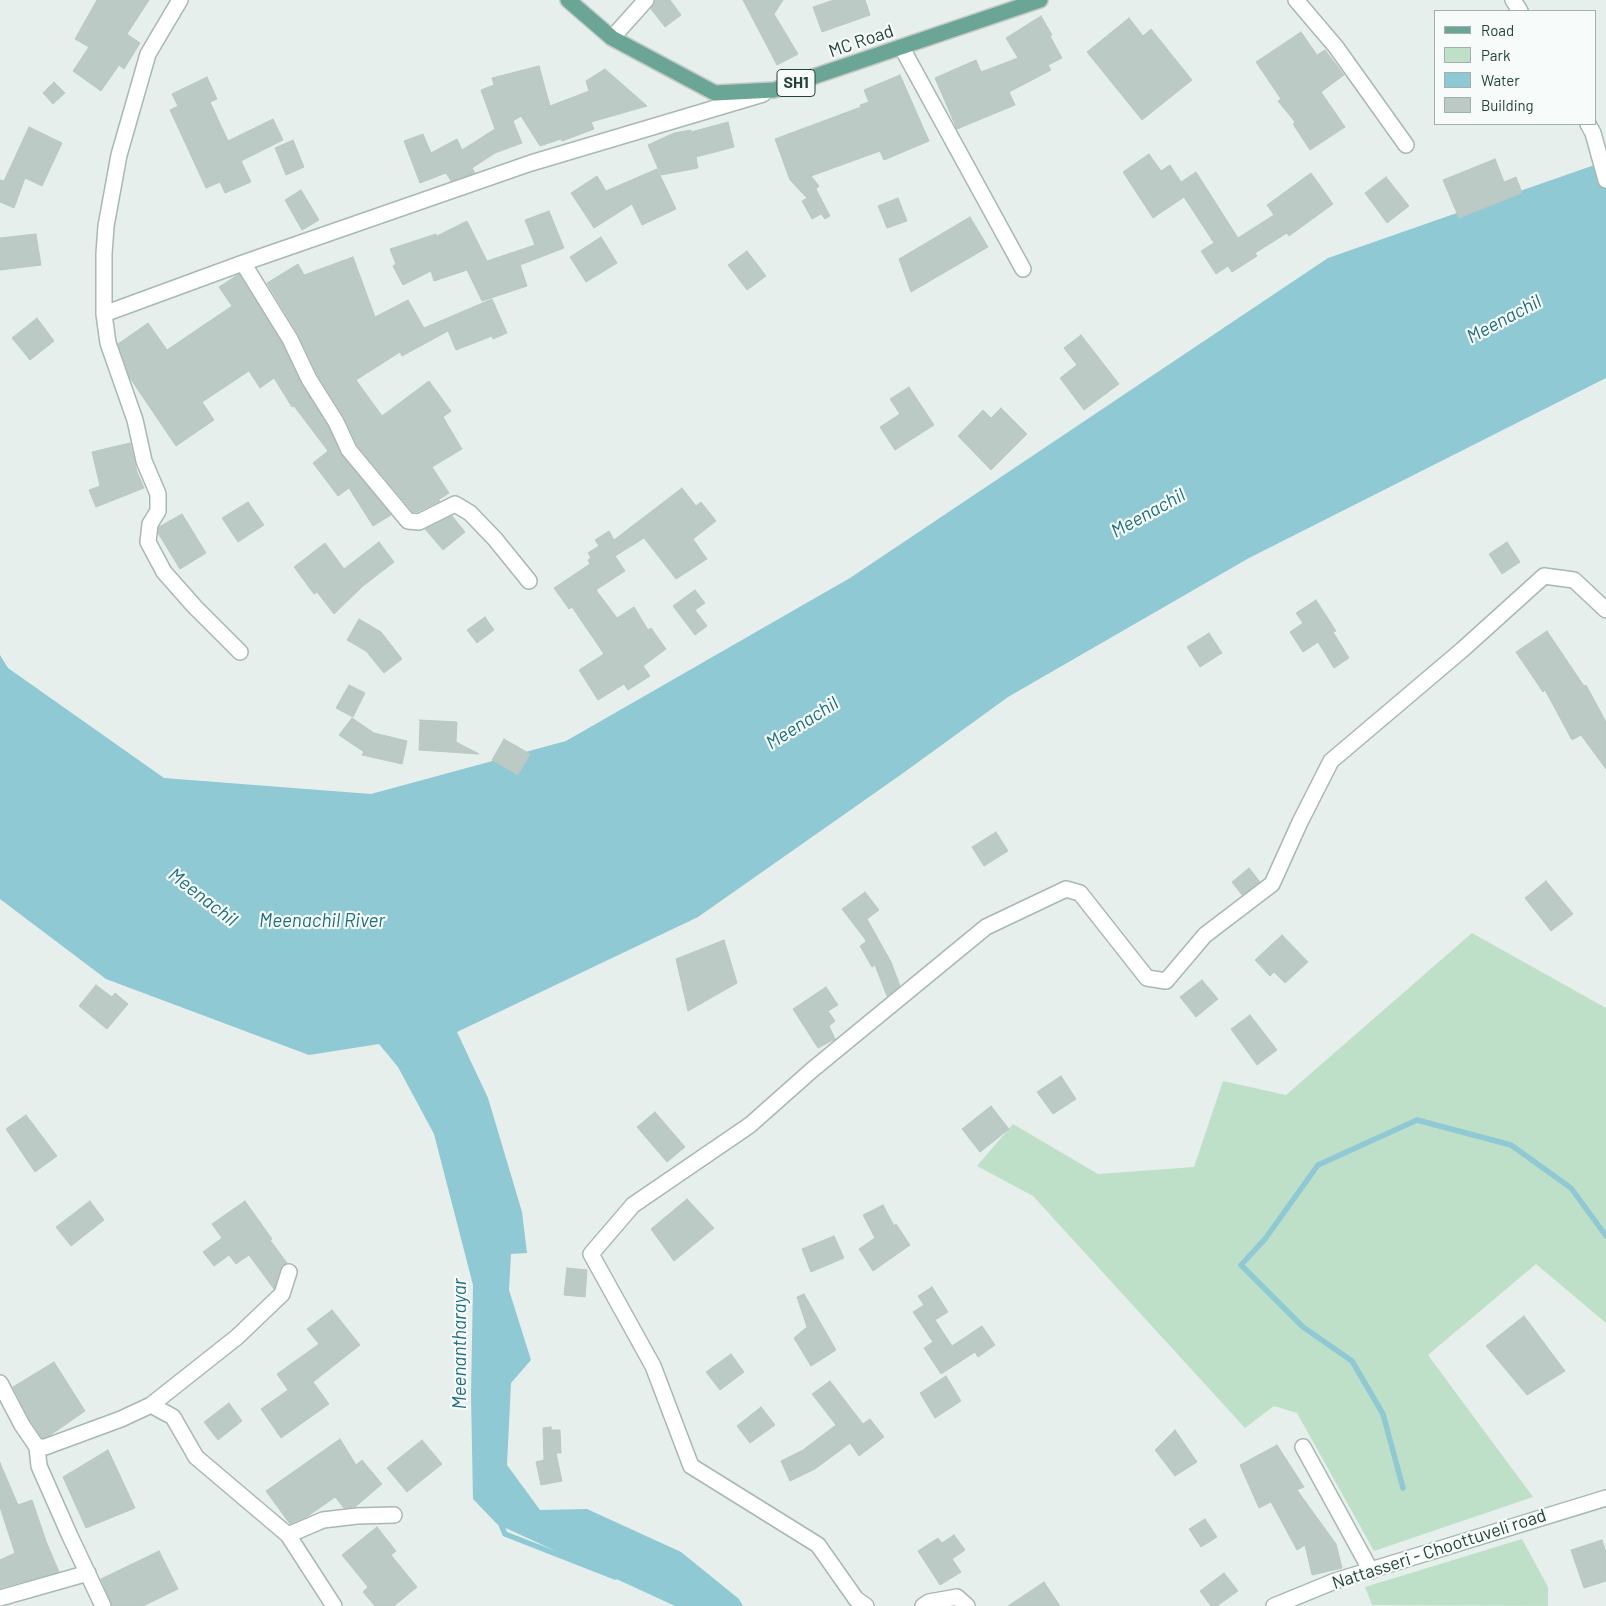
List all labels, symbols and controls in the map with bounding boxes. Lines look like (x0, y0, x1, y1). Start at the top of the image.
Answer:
legend (1434, 10, 1596, 125)
street label: MC Road (826, 20, 896, 62)
text: Road (1481, 21, 1514, 39)
text: Park (1481, 46, 1510, 64)
road number: SH1 (777, 70, 815, 96)
text: Water (1481, 71, 1520, 89)
text: Building (1481, 96, 1534, 114)
water label: Meenachil (1463, 290, 1545, 348)
water label: Meenachil (1107, 483, 1189, 543)
water label: Meenachil (761, 692, 843, 754)
water label: Meenachil (164, 863, 242, 931)
water label: Meenachil River (259, 910, 385, 932)
water label: Meenantharayar (449, 1279, 471, 1409)
street label: Nattasseri - Choottuveli road (1329, 1504, 1549, 1594)

